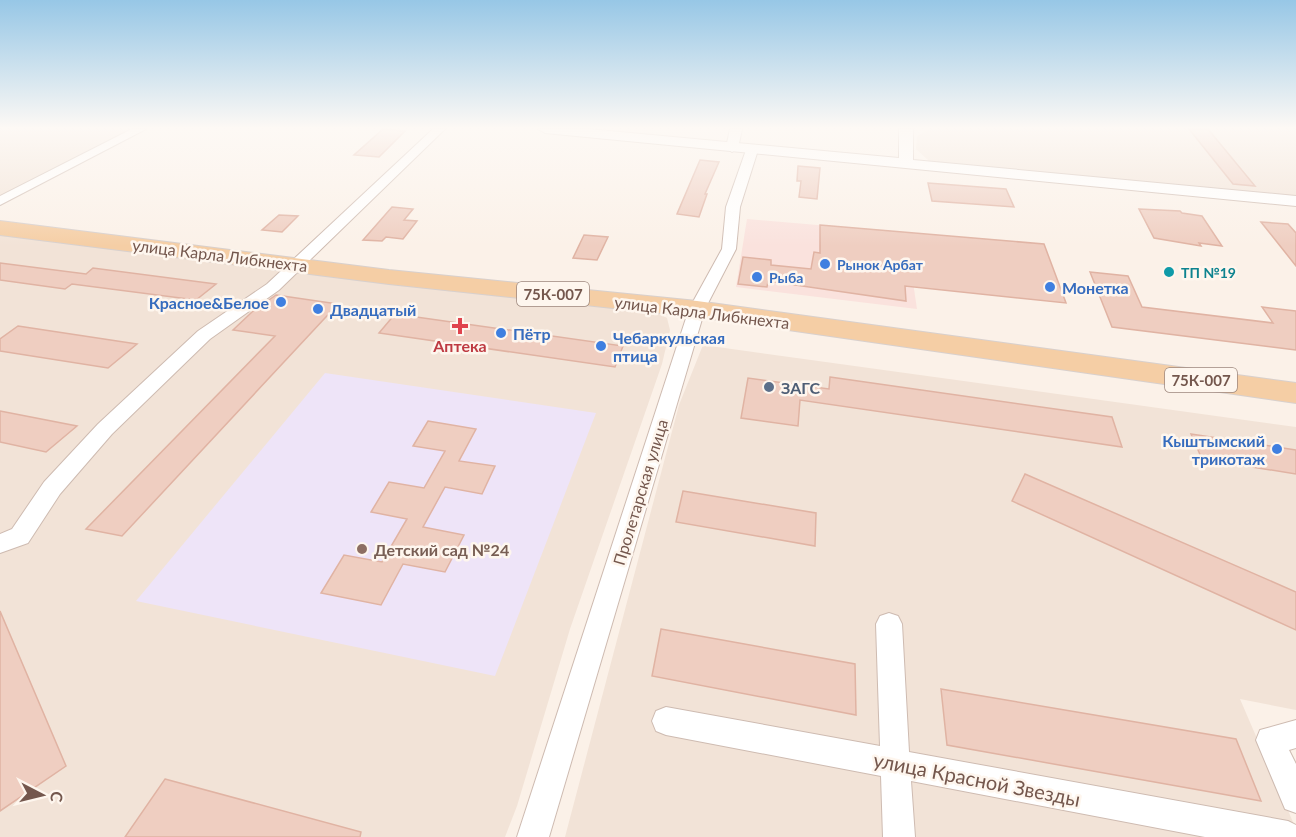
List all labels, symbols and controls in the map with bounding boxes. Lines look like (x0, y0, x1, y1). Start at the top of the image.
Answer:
street label: улица Карла Либкнехта (131, 235, 309, 275)
place label: Рынок Арбат (837, 256, 924, 273)
marker: Рынок Арбат (818, 257, 832, 271)
place label: ТП №19 (1181, 264, 1236, 281)
marker: ТП №19 (1162, 265, 1176, 279)
place label: Рыба (769, 269, 803, 286)
marker: Рыба (750, 270, 764, 284)
place label: Монетка (1062, 278, 1129, 297)
marker: Монетка (1043, 280, 1057, 294)
road number: 75К-007 (517, 282, 589, 306)
street label: улица Карла Либкнехта (613, 292, 791, 332)
place label: Красное&Белое (149, 293, 269, 312)
marker: Красное&Белое (274, 295, 288, 309)
place label: Двадцатый (330, 300, 416, 319)
marker: Двадцатый (311, 302, 325, 316)
marker: Аптека (453, 319, 467, 333)
place label: Пётр (513, 324, 550, 343)
marker: Пётр (494, 326, 508, 340)
place label: Чебаркульская птица (613, 328, 725, 365)
place label: Аптека (432, 336, 487, 355)
marker: Чебаркульская птица (594, 339, 608, 353)
road number: 75К-007 (1165, 368, 1237, 392)
place label: ЗАГС (781, 378, 821, 397)
marker: ЗАГС (762, 380, 776, 394)
street label: Пролетарская улица (609, 417, 671, 567)
place label: Кыштымский трикотаж (1162, 431, 1265, 468)
marker: Кыштымский трикотаж (1270, 442, 1284, 456)
place label: Детский сад №24 (374, 540, 509, 559)
marker: Детский сад №24 (355, 542, 369, 556)
street label: улица Красной Звезды (871, 747, 1083, 811)
north arrow (12, 765, 72, 825)
text: С (47, 790, 67, 804)

